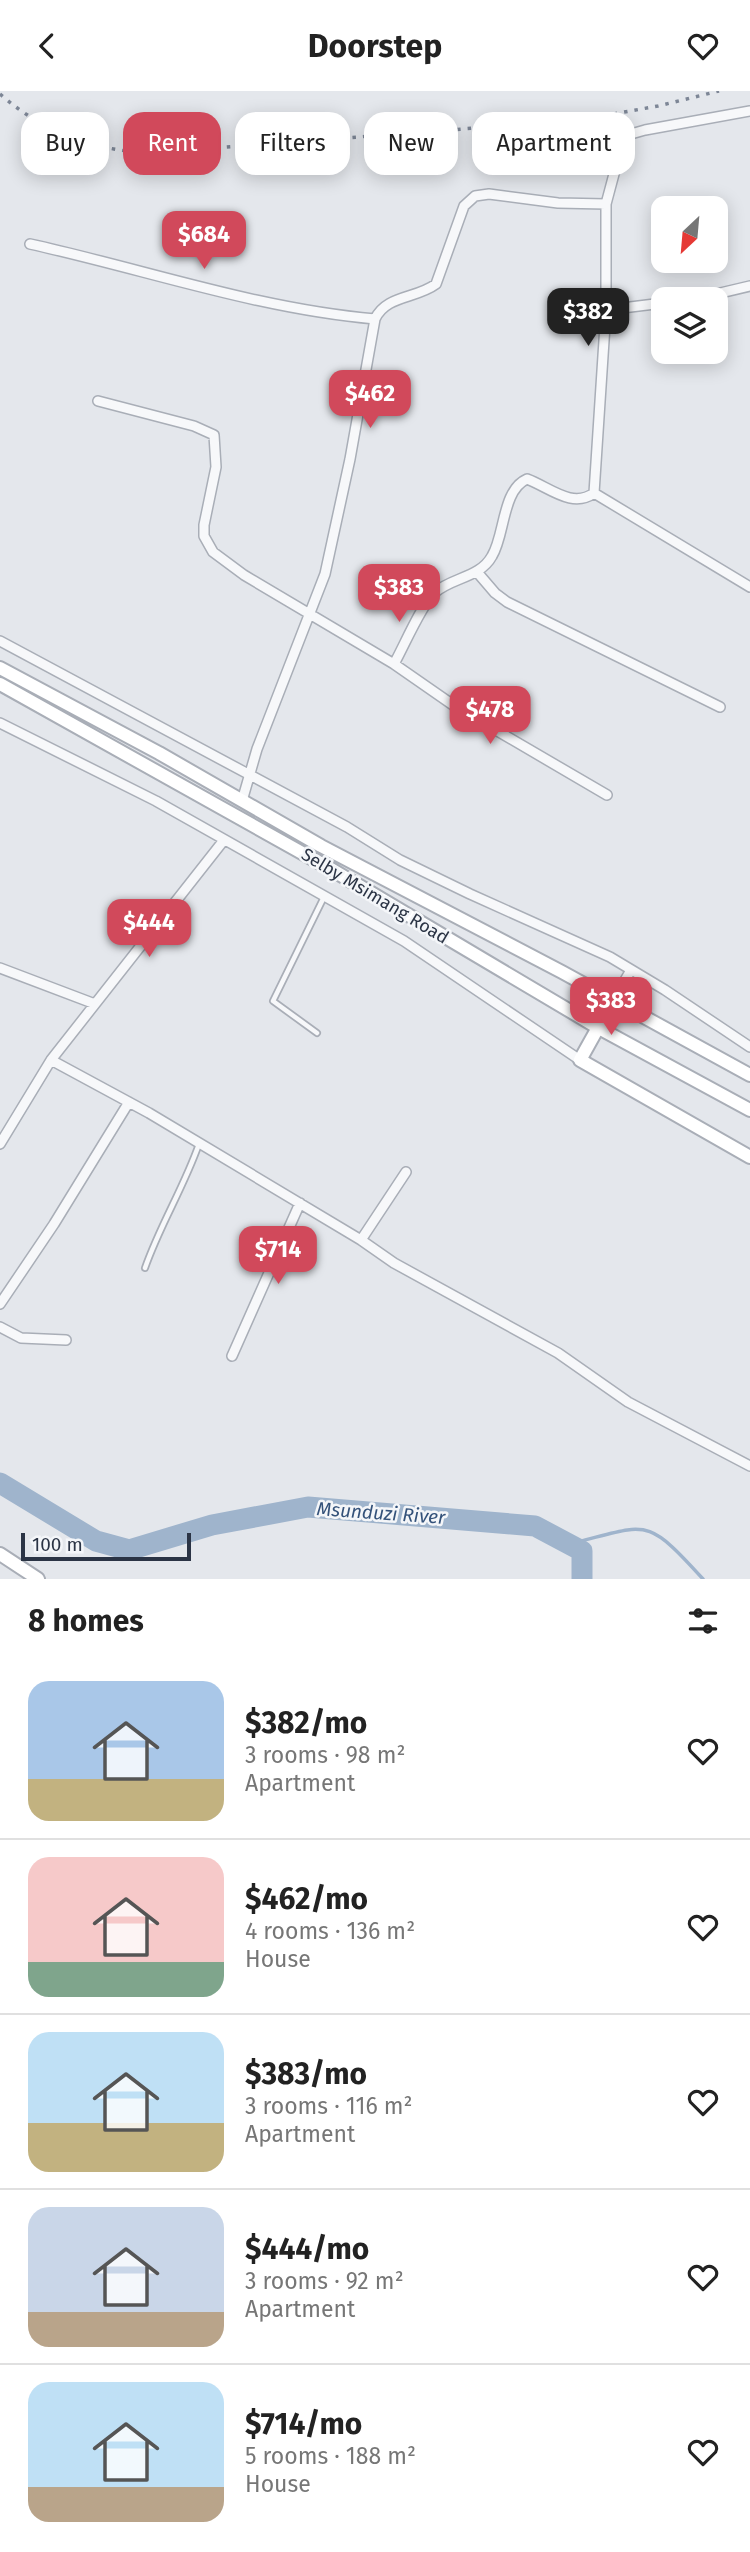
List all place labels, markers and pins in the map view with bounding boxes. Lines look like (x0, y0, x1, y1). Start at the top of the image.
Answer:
pin: $684 (163, 211, 245, 271)
pin: $382 (547, 289, 629, 348)
pin: $462 (329, 371, 411, 430)
pin: $383 (358, 565, 440, 624)
pin: $478 (449, 687, 531, 746)
pin: $444 (108, 899, 190, 959)
pin: $383 (570, 977, 652, 1037)
pin: $714 (237, 1227, 319, 1286)

